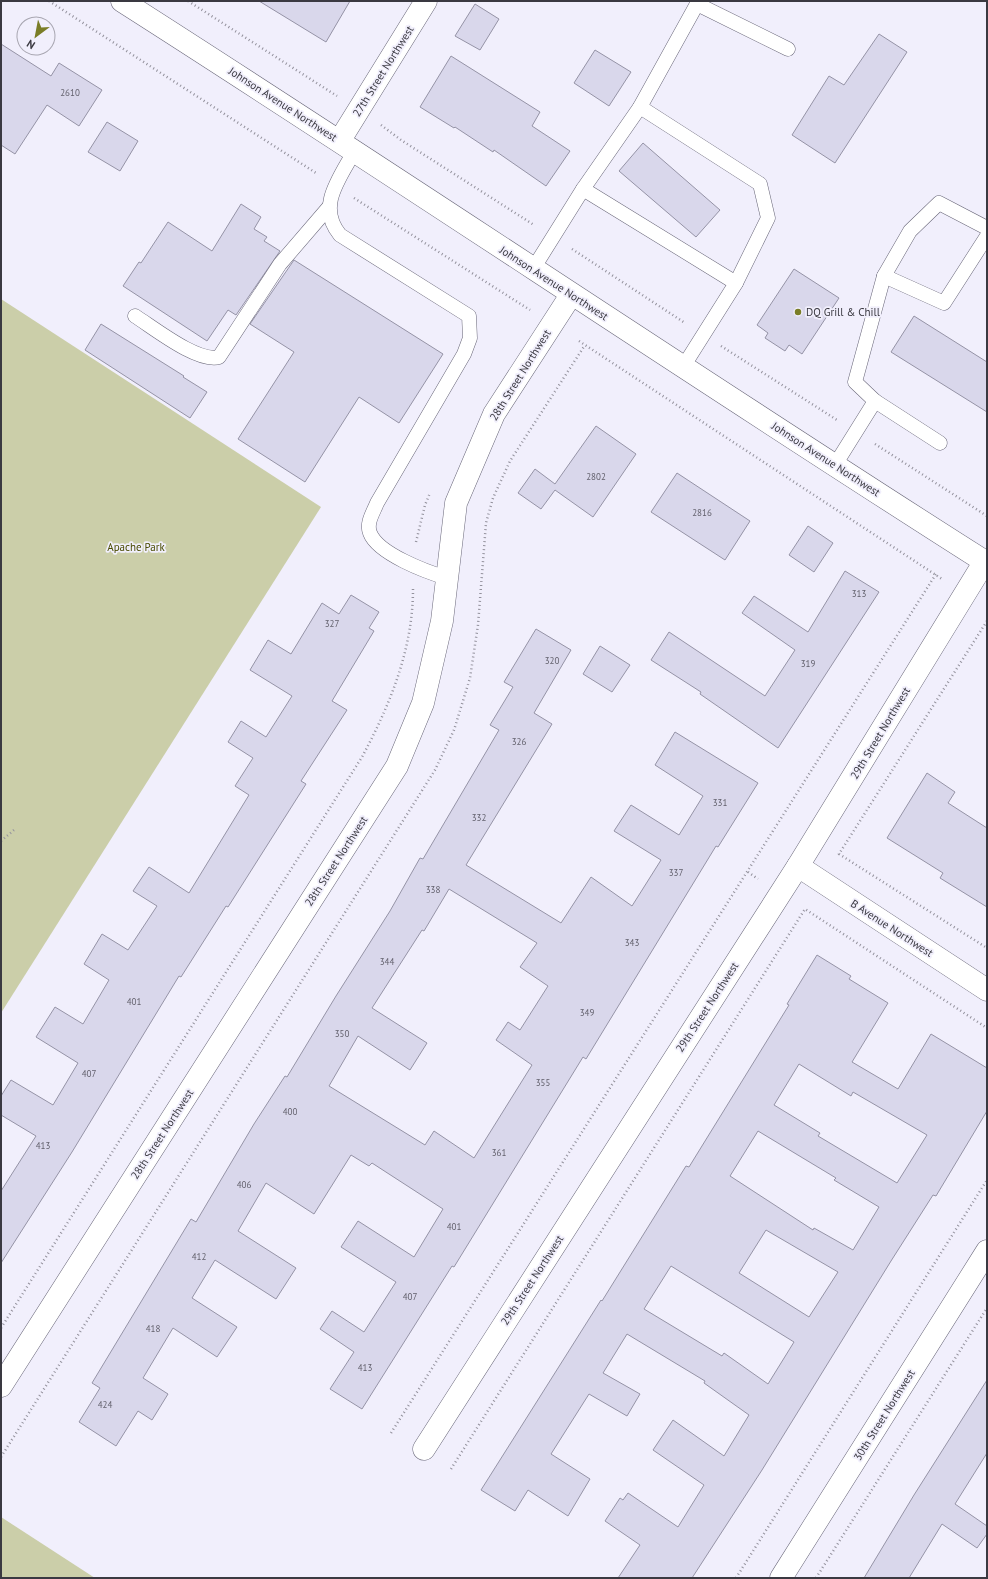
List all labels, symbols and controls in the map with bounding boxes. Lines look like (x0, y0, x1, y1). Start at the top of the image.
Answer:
north arrow (16, 16, 56, 56)
street label: 27th Street Northwest (349, 23, 417, 119)
text: N (24, 37, 37, 52)
street label: Johnson Avenue Northwest (225, 63, 340, 144)
house number: 2610 (60, 87, 80, 98)
street label: Johnson Avenue Northwest (496, 242, 611, 323)
place label: DQ Grill & Chill (806, 305, 881, 319)
marker: DQ Grill & Chill (793, 307, 803, 317)
street label: 28th Street Northwest (486, 327, 554, 423)
street label: Johnson Avenue Northwest (768, 418, 883, 499)
house number: 2802 (586, 471, 606, 482)
house number: 2816 (692, 507, 712, 518)
park label: Apache Park (107, 540, 166, 554)
house number: 313 (852, 588, 866, 599)
house number: 327 (325, 618, 339, 629)
house number: 320 (545, 655, 559, 666)
house number: 319 (801, 658, 815, 669)
street label: 29th Street Northwest (847, 684, 913, 781)
house number: 326 (512, 736, 526, 747)
house number: 331 (713, 797, 727, 808)
house number: 332 (472, 812, 486, 823)
street label: 28th Street Northwest (302, 813, 371, 909)
house number: 337 (669, 867, 683, 878)
house number: 338 (426, 884, 440, 895)
street label: B Avenue Northwest (848, 896, 936, 960)
house number: 343 (625, 937, 639, 948)
house number: 344 (380, 956, 394, 967)
street label: 29th Street Northwest (673, 959, 742, 1055)
house number: 401 (127, 996, 141, 1007)
house number: 349 (580, 1007, 594, 1018)
house number: 350 (335, 1028, 349, 1039)
house number: 407 (82, 1068, 96, 1079)
house number: 355 (536, 1077, 550, 1088)
street label: 28th Street Northwest (128, 1086, 197, 1182)
house number: 400 (283, 1106, 297, 1117)
house number: 413 (36, 1140, 50, 1151)
house number: 361 (492, 1147, 506, 1158)
house number: 406 (237, 1179, 251, 1190)
house number: 401 (447, 1221, 461, 1232)
street label: 29th Street Northwest (498, 1232, 567, 1328)
house number: 412 (192, 1251, 206, 1262)
house number: 407 (403, 1291, 417, 1302)
house number: 418 (146, 1323, 160, 1334)
house number: 413 (358, 1362, 372, 1373)
street label: 30th Street Northwest (850, 1367, 918, 1463)
house number: 424 (98, 1399, 112, 1410)

